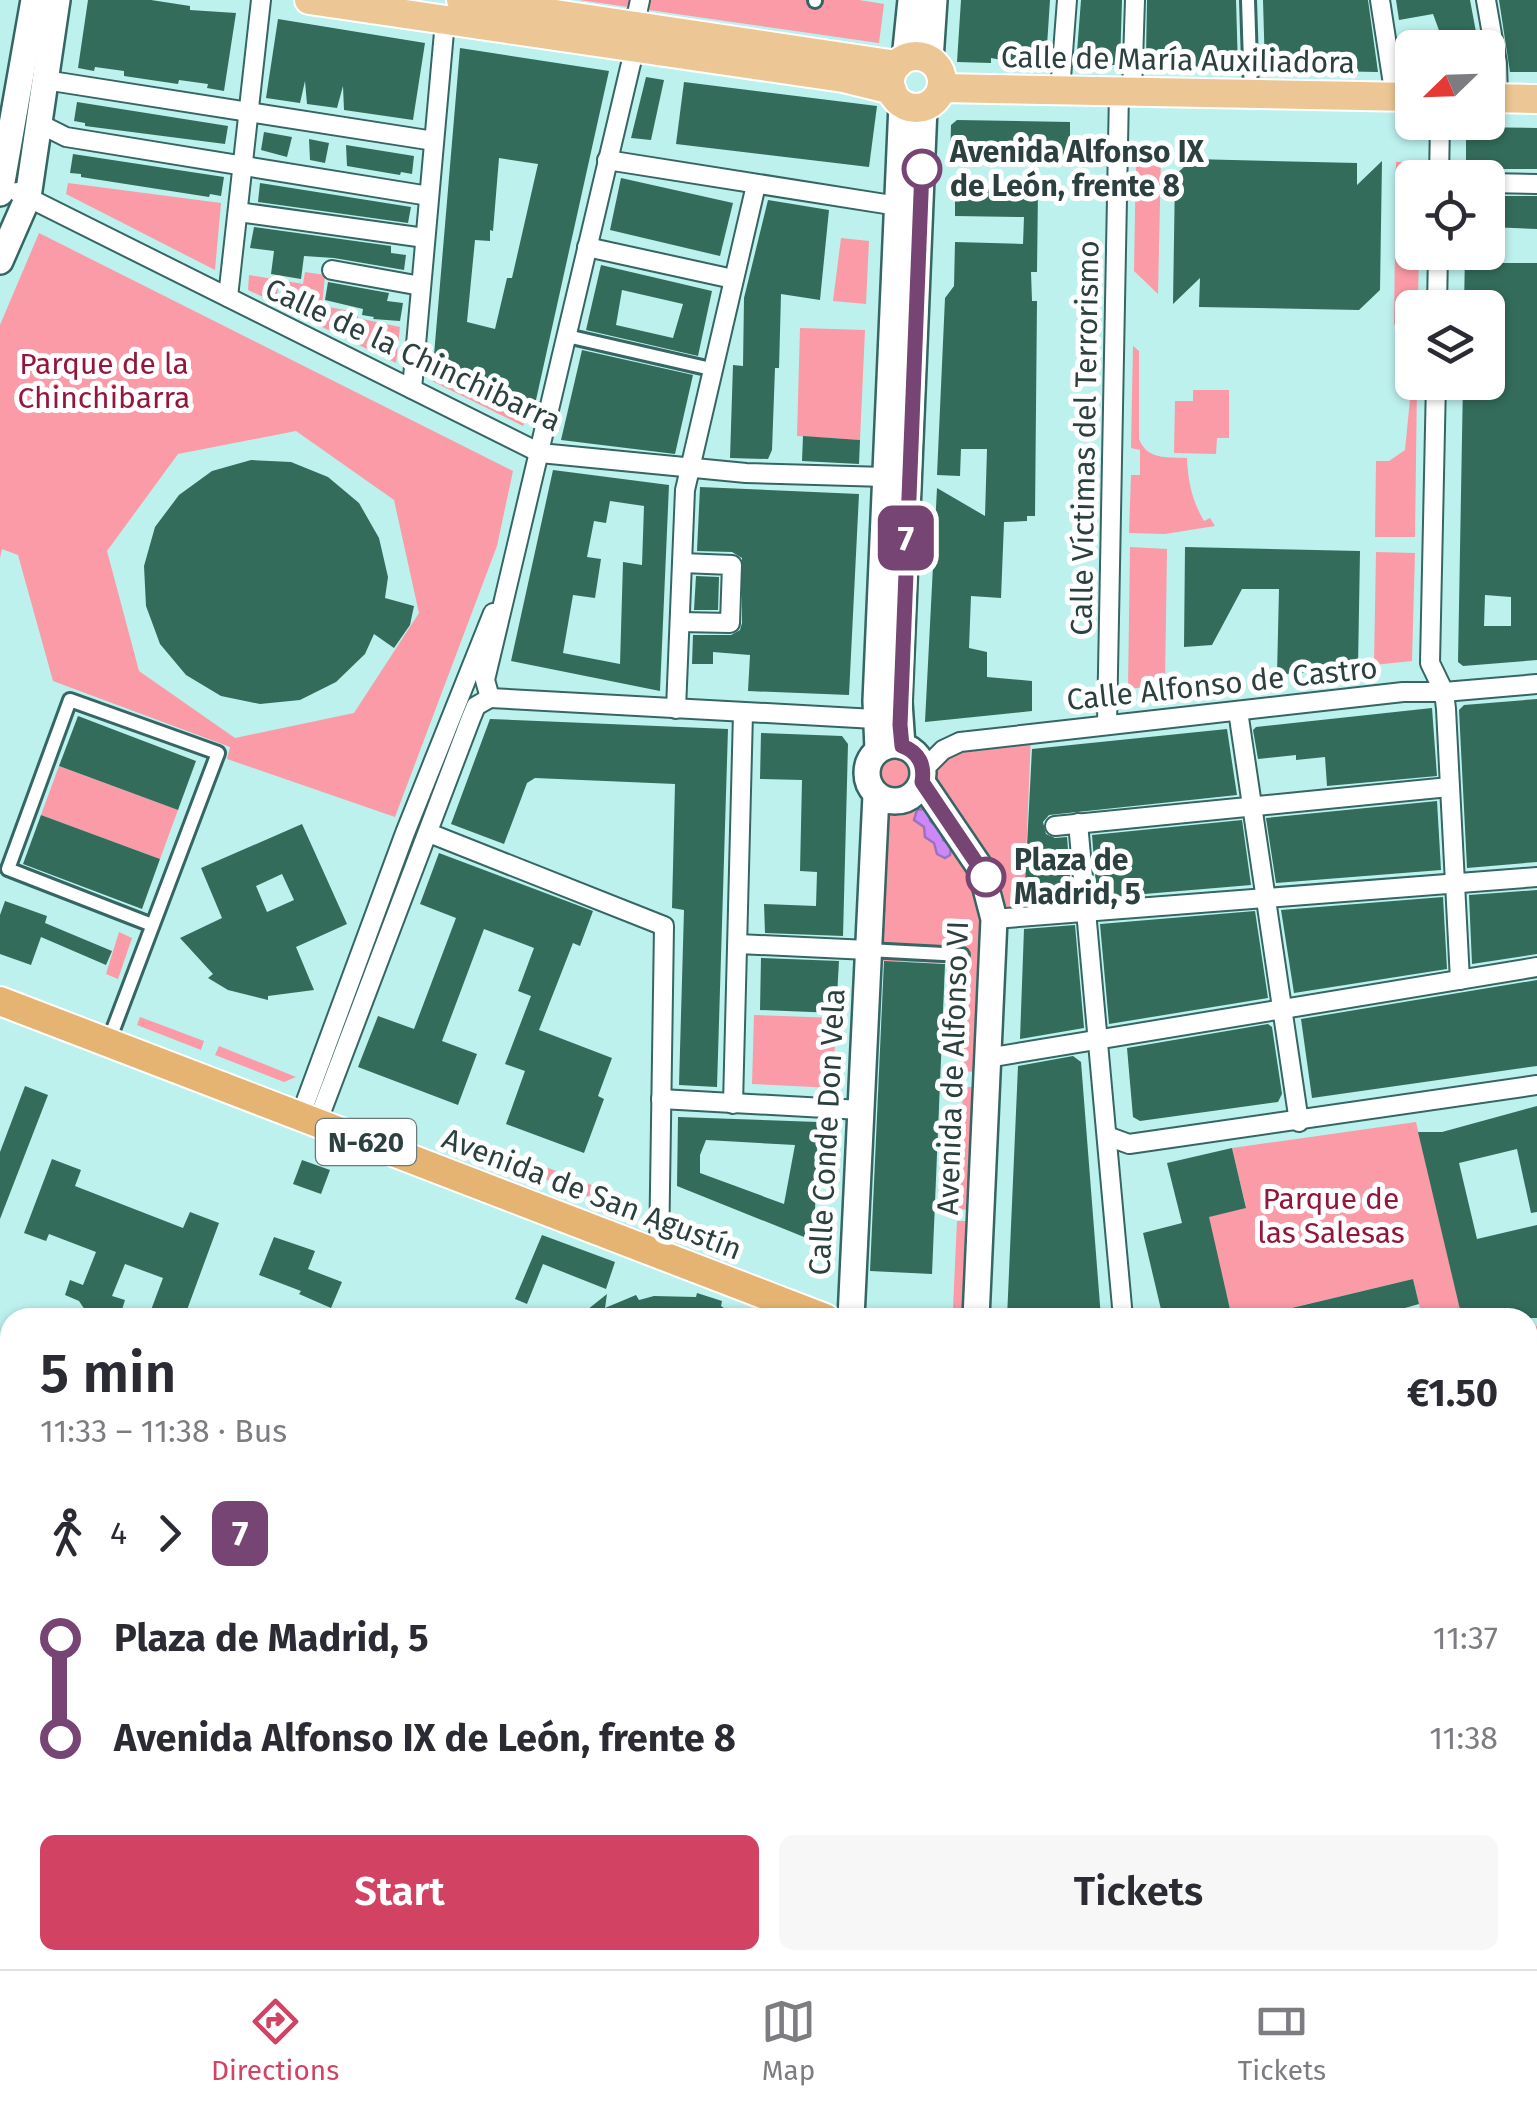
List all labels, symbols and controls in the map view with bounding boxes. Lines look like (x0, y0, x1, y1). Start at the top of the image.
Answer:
north arrow (1395, 30, 1505, 140)
map controls (1395, 30, 1505, 400)
street label: Calle de María Auxiliadora (1001, 39, 1355, 81)
place label: Avenida Alfonso IX de León, frente 8 (949, 134, 1204, 204)
marker: Avenida Alfonso IX de León, frente 8 (903, 150, 941, 188)
button: locate (1395, 160, 1505, 270)
street label: Calle Víctimas del Terrorismo (1064, 240, 1106, 636)
street label: Calle de la Chinchibarra (259, 271, 567, 439)
button: layers (1395, 290, 1505, 400)
park label: Parque de la Chinchibarra (18, 346, 190, 416)
line badge: 7 (874, 506, 938, 570)
text: 7 (898, 517, 914, 559)
street label: Calle Alfonso de Castro (1065, 650, 1379, 718)
place label: Plaza de Madrid, 5 (1014, 842, 1141, 912)
marker: Plaza de Madrid, 5 (967, 858, 1005, 896)
street label: Avenida de Alfonso VI (930, 920, 976, 1216)
street label: Calle Conde Don Vela (802, 988, 852, 1276)
road number: N-620 (316, 1119, 416, 1165)
street label: Avenida de San Agustín (437, 1120, 747, 1268)
park label: Parque de las Salesas (1257, 1181, 1405, 1251)
text: 5 min (40, 1341, 176, 1407)
text: €1.50 (1407, 1370, 1498, 1416)
text: 11:33 – 11:38 · Bus (40, 1412, 287, 1450)
icon: walk (40, 1506, 95, 1561)
icon: forward (142, 1506, 197, 1561)
text: 7 (232, 1512, 248, 1554)
text: 4 (110, 1514, 127, 1552)
text: Plaza de Madrid, 5 (114, 1615, 429, 1661)
text: 11:37 (1433, 1619, 1498, 1657)
text: Avenida Alfonso IX de León, frente 8 (114, 1715, 736, 1761)
text: 11:38 (1429, 1719, 1498, 1757)
button: Start (40, 1835, 759, 1950)
button: Tickets (779, 1835, 1498, 1950)
tab: Directions (211, 1994, 339, 2087)
tab: Map (761, 1994, 816, 2087)
tab: Tickets (1238, 1994, 1326, 2087)

